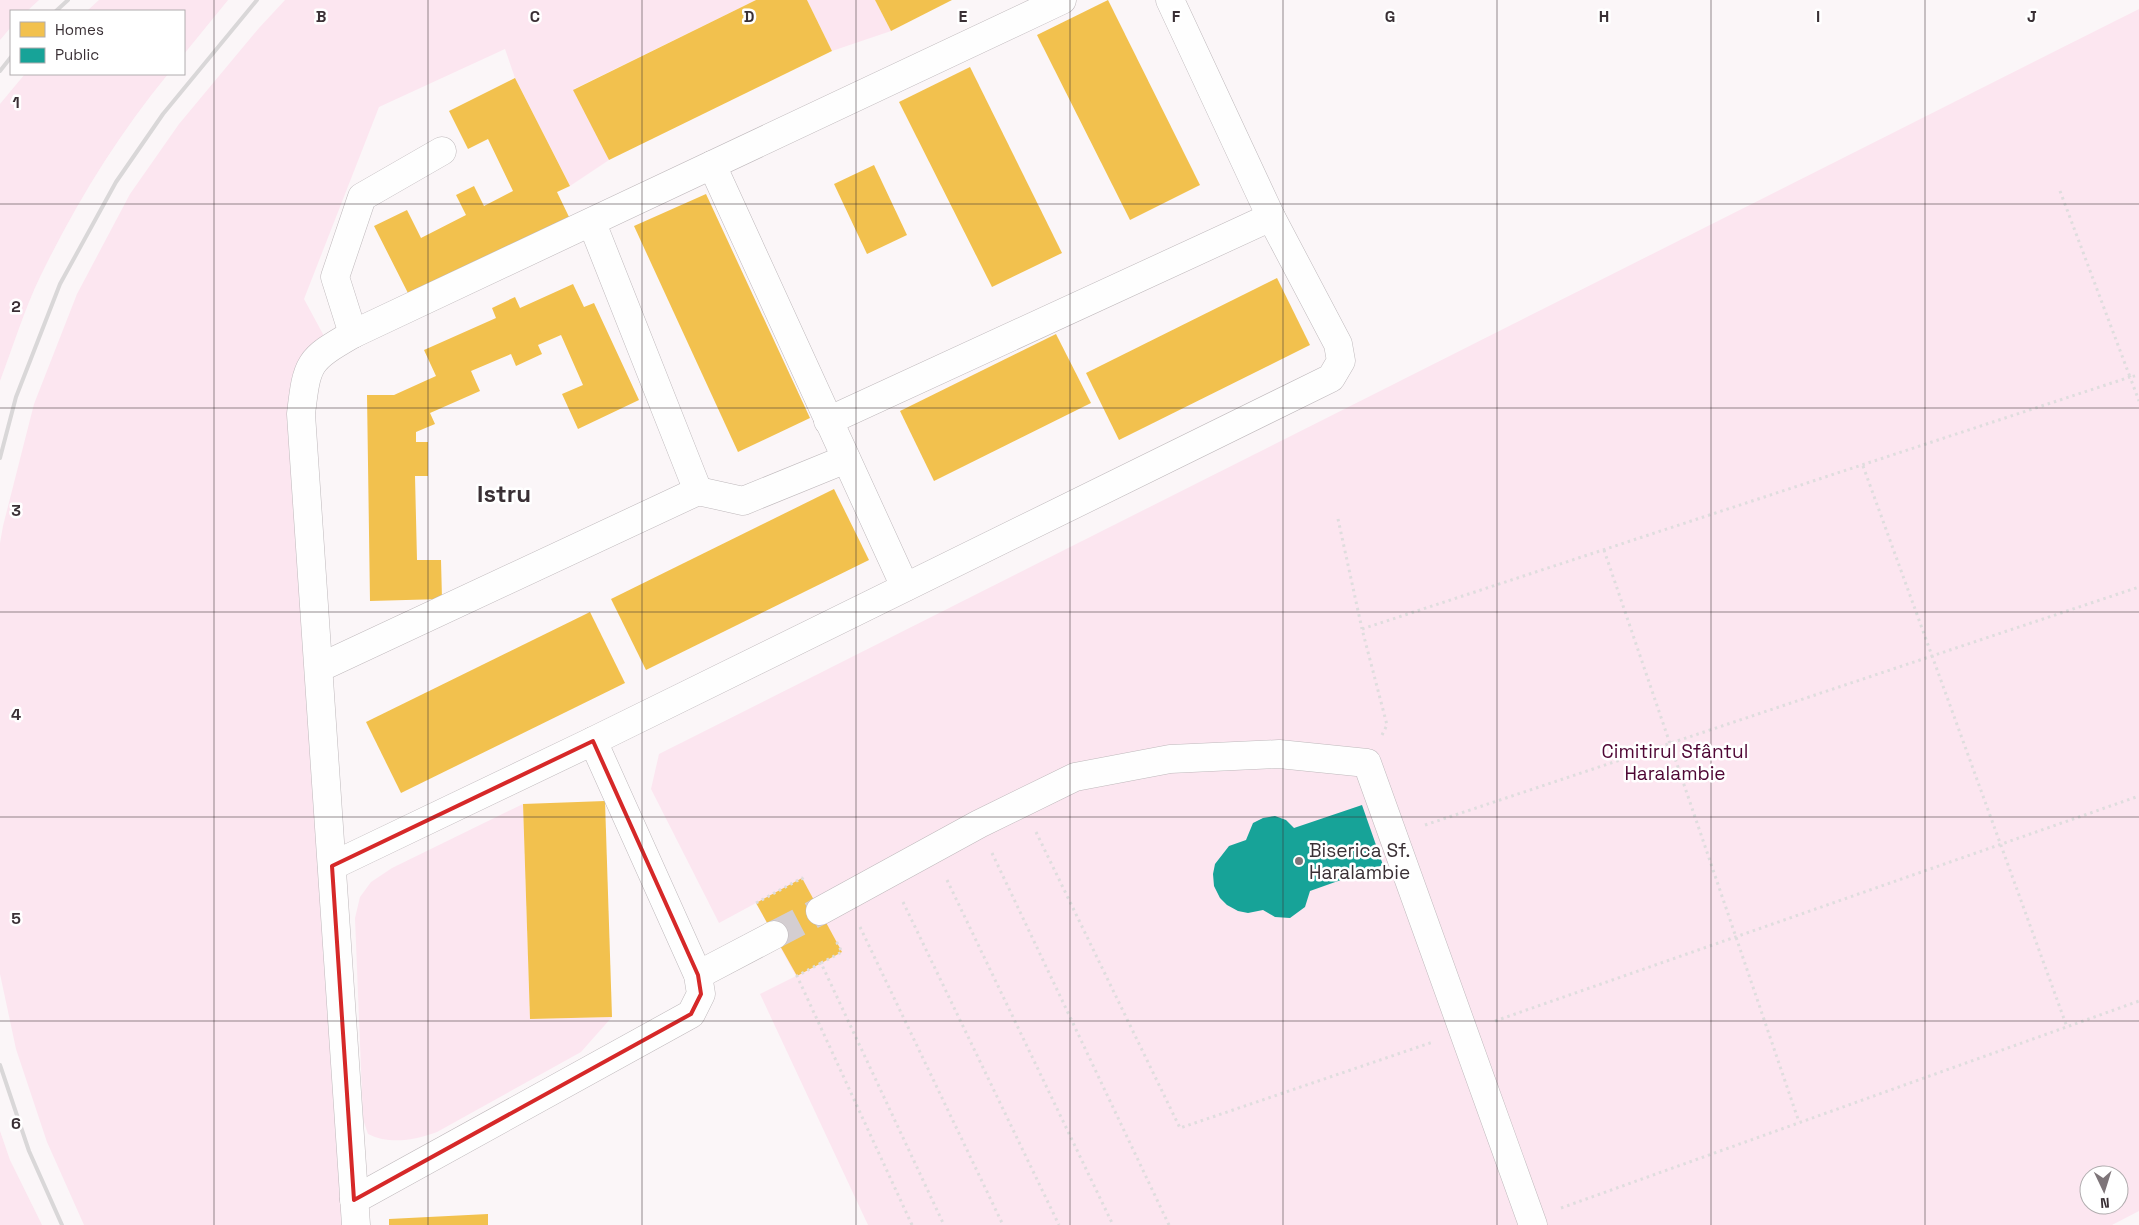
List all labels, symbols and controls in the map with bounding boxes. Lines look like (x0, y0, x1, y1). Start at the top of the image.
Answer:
text: B (316, 6, 326, 27)
text: C (530, 6, 540, 27)
text: D (744, 6, 754, 27)
text: E (959, 6, 968, 27)
text: F (1172, 6, 1181, 27)
text: G (1385, 6, 1395, 27)
text: H (1599, 6, 1609, 27)
text: I (1816, 6, 1820, 27)
text: J (2027, 6, 2037, 27)
legend (10, 10, 185, 75)
text: Homes (55, 20, 104, 39)
text: Public (55, 45, 99, 64)
text: 1 (12, 92, 20, 113)
text: 2 (11, 296, 21, 317)
district label: Istru (477, 478, 531, 509)
text: 3 (11, 500, 21, 521)
text: 4 (11, 704, 21, 725)
park label: Cimitirul Sfântul Haralambie (1602, 739, 1748, 786)
place label: Biserica Sf. Haralambie (1309, 838, 1410, 885)
marker: Biserica Sf. Haralambie (1293, 855, 1305, 867)
text: 5 (11, 908, 21, 929)
text: 6 (11, 1113, 21, 1134)
north arrow (2079, 1165, 2129, 1215)
text: N (2100, 1194, 2110, 1212)

